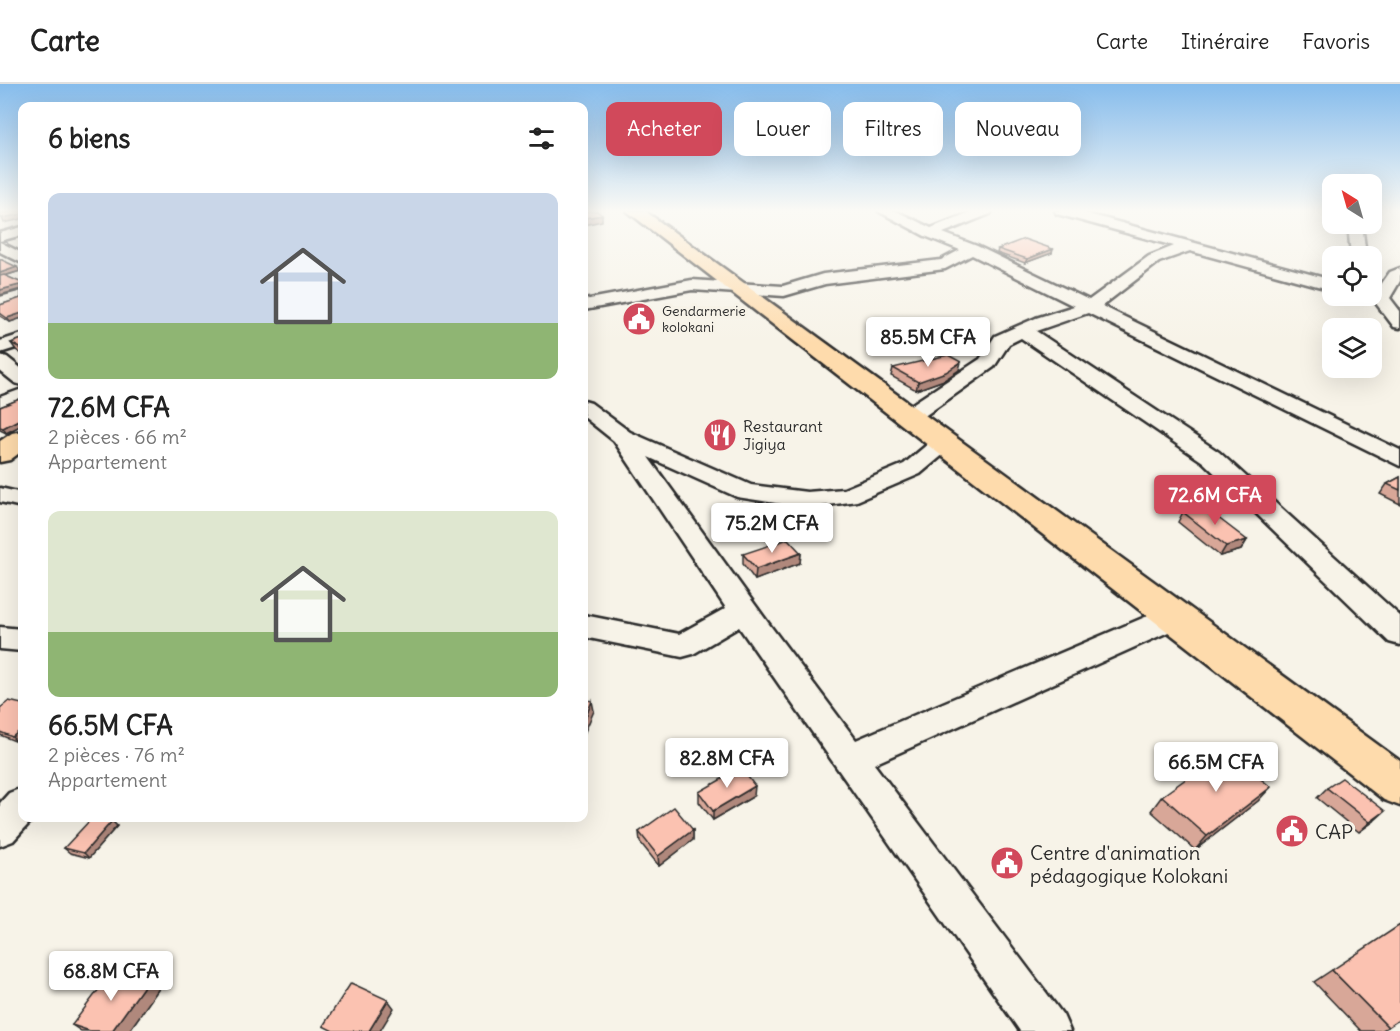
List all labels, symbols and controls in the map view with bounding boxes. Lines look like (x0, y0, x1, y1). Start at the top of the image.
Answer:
text: Carte (30, 23, 100, 59)
text: Carte (1096, 28, 1148, 55)
text: Itinéraire (1181, 28, 1269, 55)
text: Favoris (1302, 28, 1370, 55)
chip: Acheter (606, 102, 722, 156)
chip: Louer (734, 102, 831, 156)
chip: Filtres (843, 102, 943, 156)
chip: Nouveau (955, 102, 1081, 156)
text: 6 biens (48, 122, 130, 155)
icon: filters (525, 122, 558, 155)
north arrow (1322, 174, 1382, 234)
map controls (1322, 174, 1382, 378)
icon: home (249, 232, 357, 340)
button: locate (1322, 246, 1382, 306)
public building icon: Gendarmerie kolokani (621, 301, 657, 337)
place label: Gendarmerie kolokani (662, 302, 746, 336)
pin: 85.5M CFA (859, 317, 997, 368)
button: layers (1322, 318, 1382, 378)
text: 85.5M CFA (880, 324, 976, 349)
text: 72.6M CFA (48, 391, 170, 424)
place label: Restaurant Jigiya (743, 416, 823, 454)
restaurant icon: Restaurant Jigiya (702, 417, 738, 453)
text: 2 pièces · 66 m² (48, 424, 187, 449)
text: Appartement (48, 449, 167, 474)
pin: 72.6M CFA (1146, 475, 1284, 526)
text: 72.6M CFA (1168, 482, 1262, 507)
pin: 75.2M CFA (703, 503, 841, 554)
text: 75.2M CFA (725, 510, 819, 535)
icon: home (249, 550, 357, 658)
text: 66.5M CFA (48, 709, 173, 742)
pin: 82.8M CFA (658, 738, 796, 789)
text: 2 pièces · 76 m² (48, 742, 185, 767)
pin: 66.5M CFA (1147, 742, 1285, 793)
text: 82.8M CFA (679, 745, 775, 770)
text: 66.5M CFA (1168, 749, 1264, 774)
text: Appartement (48, 767, 167, 792)
public building icon: CAP (1274, 813, 1310, 849)
place label: CAP (1315, 819, 1353, 844)
place label: Centre d'animation pédagogique Kolokani (1030, 840, 1228, 888)
public building icon: Centre d'animation pédagogique Kolokani (989, 845, 1025, 881)
pin: 68.8M CFA (42, 951, 180, 1002)
text: 68.8M CFA (63, 958, 159, 983)

